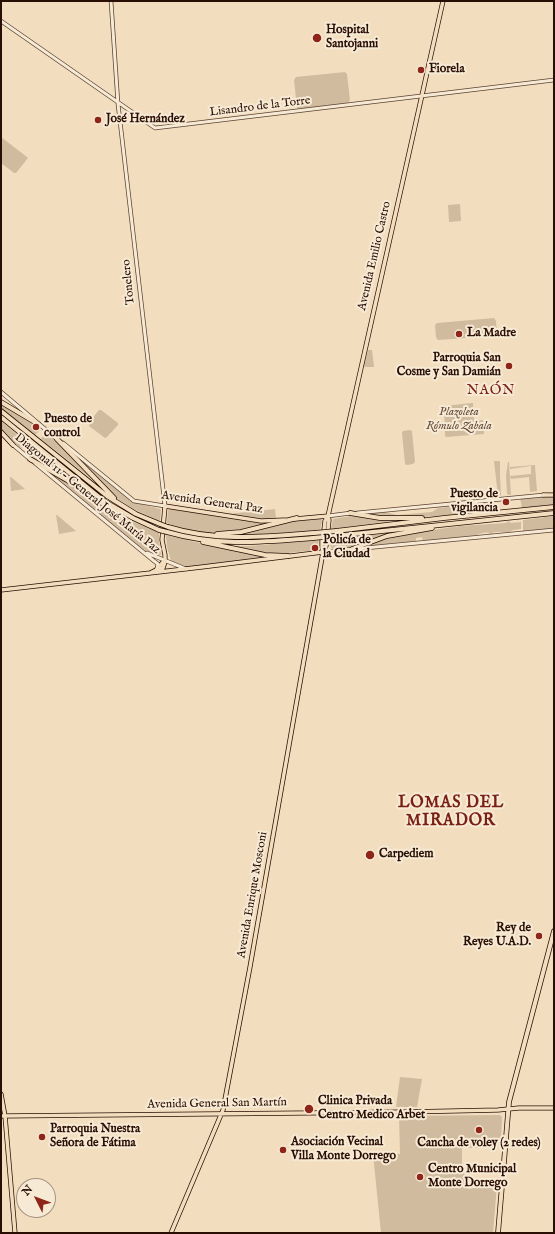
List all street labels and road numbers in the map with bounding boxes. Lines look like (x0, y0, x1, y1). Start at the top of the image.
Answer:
street label: Lisandro de la Torre (209, 94, 311, 120)
street label: Avenida Emilio Castro (355, 200, 395, 312)
street label: Tonelero (119, 259, 139, 305)
street label: Diagonal 11 - General José María Paz (11, 431, 163, 557)
street label: Avenida General Paz (160, 489, 264, 517)
street label: Avenida Enrique Mosconi (235, 831, 271, 959)
street label: Avenida General San Martín (147, 1096, 287, 1112)

